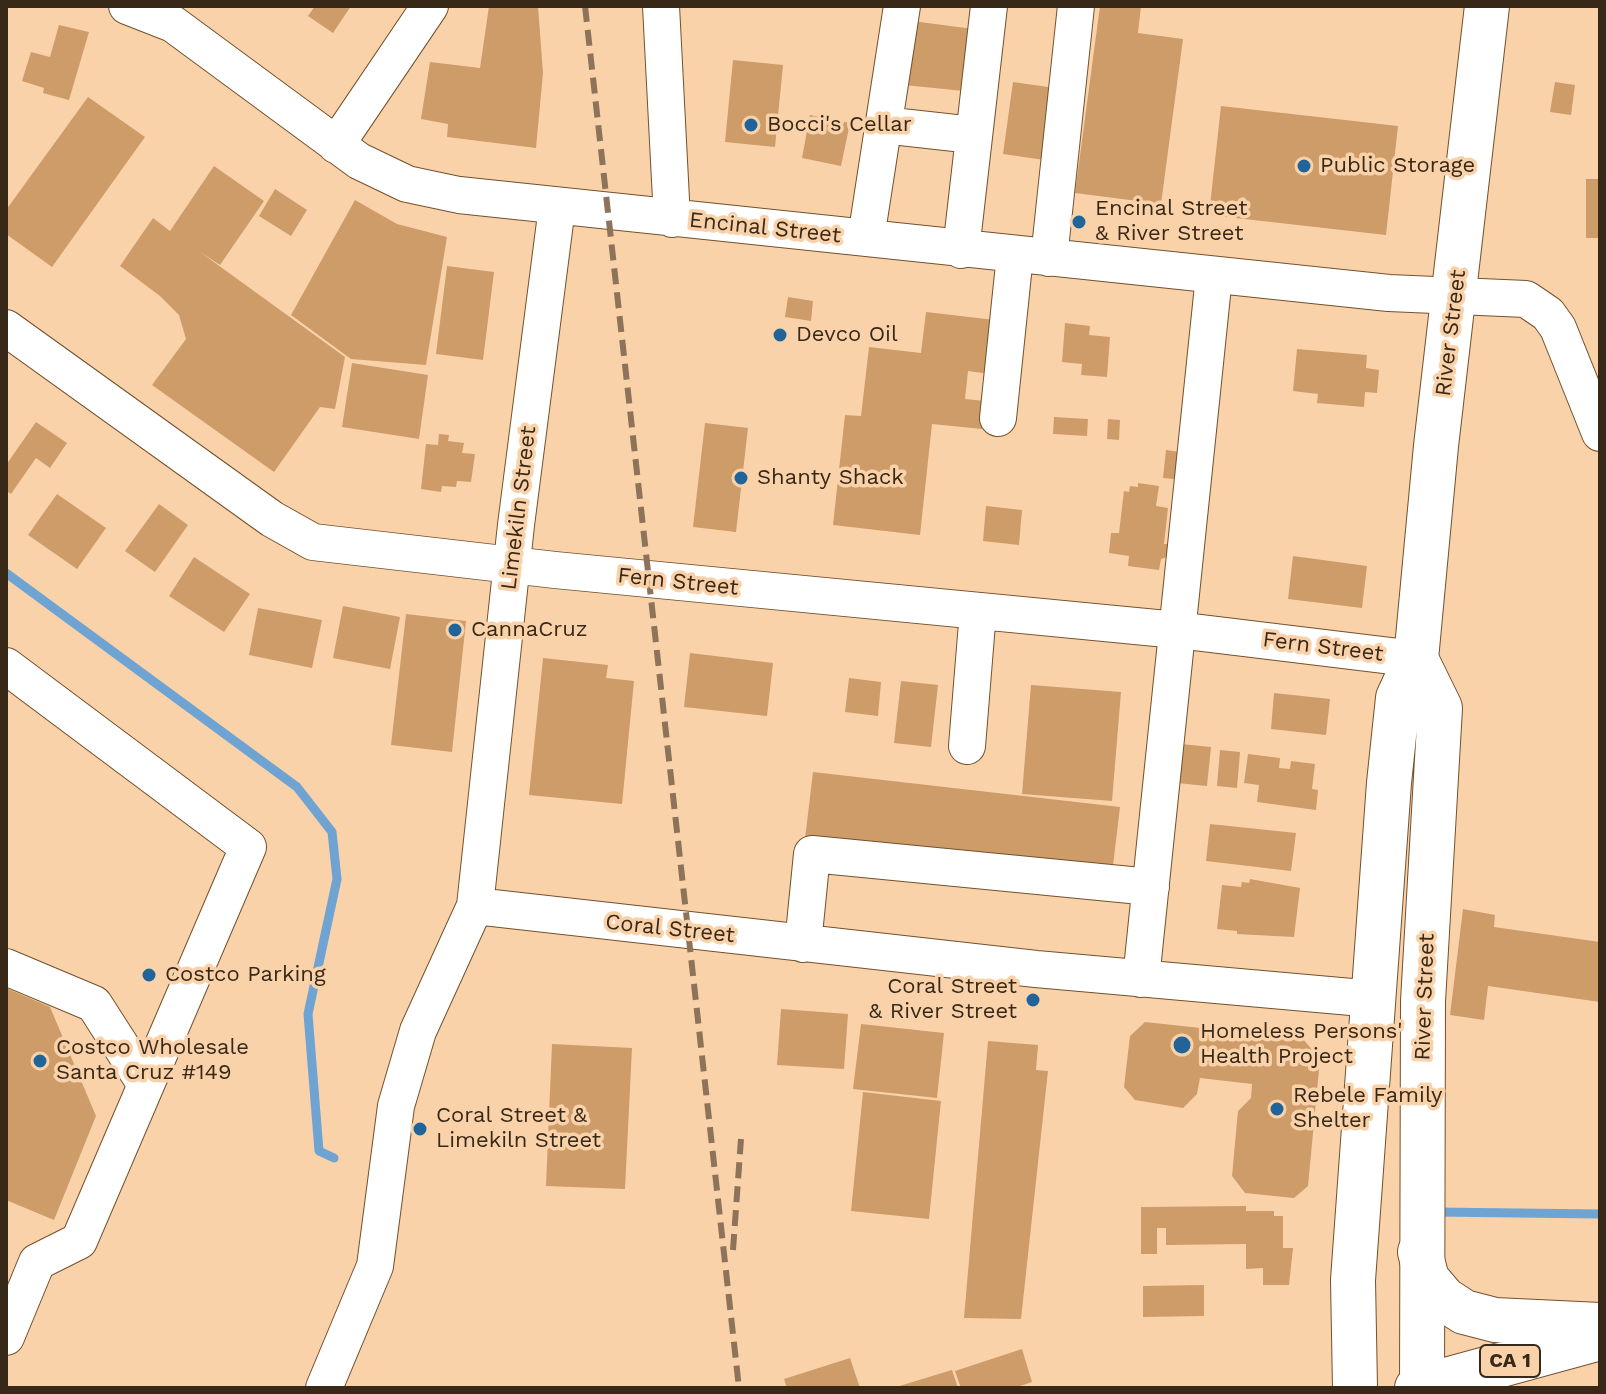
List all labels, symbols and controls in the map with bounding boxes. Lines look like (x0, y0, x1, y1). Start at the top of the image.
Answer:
place label: Bocci's Cellar (767, 112, 912, 138)
marker: Bocci's Cellar (742, 116, 760, 134)
place label: Public Storage (1320, 153, 1475, 179)
marker: Public Storage (1295, 157, 1313, 175)
place label: Encinal Street & River Street (1095, 196, 1247, 248)
street label: Encinal Street (688, 207, 842, 249)
marker: Encinal Street & River Street (1070, 213, 1088, 231)
street label: River Street (1430, 268, 1472, 398)
place label: Devco Oil (796, 322, 898, 348)
marker: Devco Oil (771, 326, 789, 344)
street label: Limekiln Street (496, 424, 542, 592)
place label: Shanty Shack (757, 465, 904, 491)
marker: Shanty Shack (732, 469, 750, 487)
street label: Fern Street (616, 563, 740, 601)
place label: CannaCruz (471, 617, 588, 643)
marker: CannaCruz (446, 621, 464, 639)
street label: Fern Street (1261, 627, 1385, 667)
street label: Coral Street (604, 909, 736, 949)
street label: River Street (1410, 933, 1440, 1061)
place label: Costco Parking (165, 962, 326, 988)
marker: Costco Parking (140, 966, 158, 984)
place label: Coral Street & River Street (869, 974, 1017, 1026)
marker: Coral Street & River Street (1024, 991, 1042, 1009)
place label: Homeless Persons' Health Project (1200, 1019, 1402, 1070)
marker: Homeless Persons' Health Project (1171, 1034, 1193, 1056)
place label: Costco Wholesale Santa Cruz #149 (56, 1035, 249, 1086)
marker: Costco Wholesale Santa Cruz #149 (31, 1052, 49, 1070)
place label: Rebele Family Shelter (1293, 1083, 1442, 1134)
marker: Rebele Family Shelter (1268, 1100, 1286, 1118)
place label: Coral Street & Limekiln Street (436, 1103, 601, 1154)
marker: Coral Street & Limekiln Street (411, 1120, 429, 1138)
road number: CA 1 (1480, 1345, 1540, 1377)

